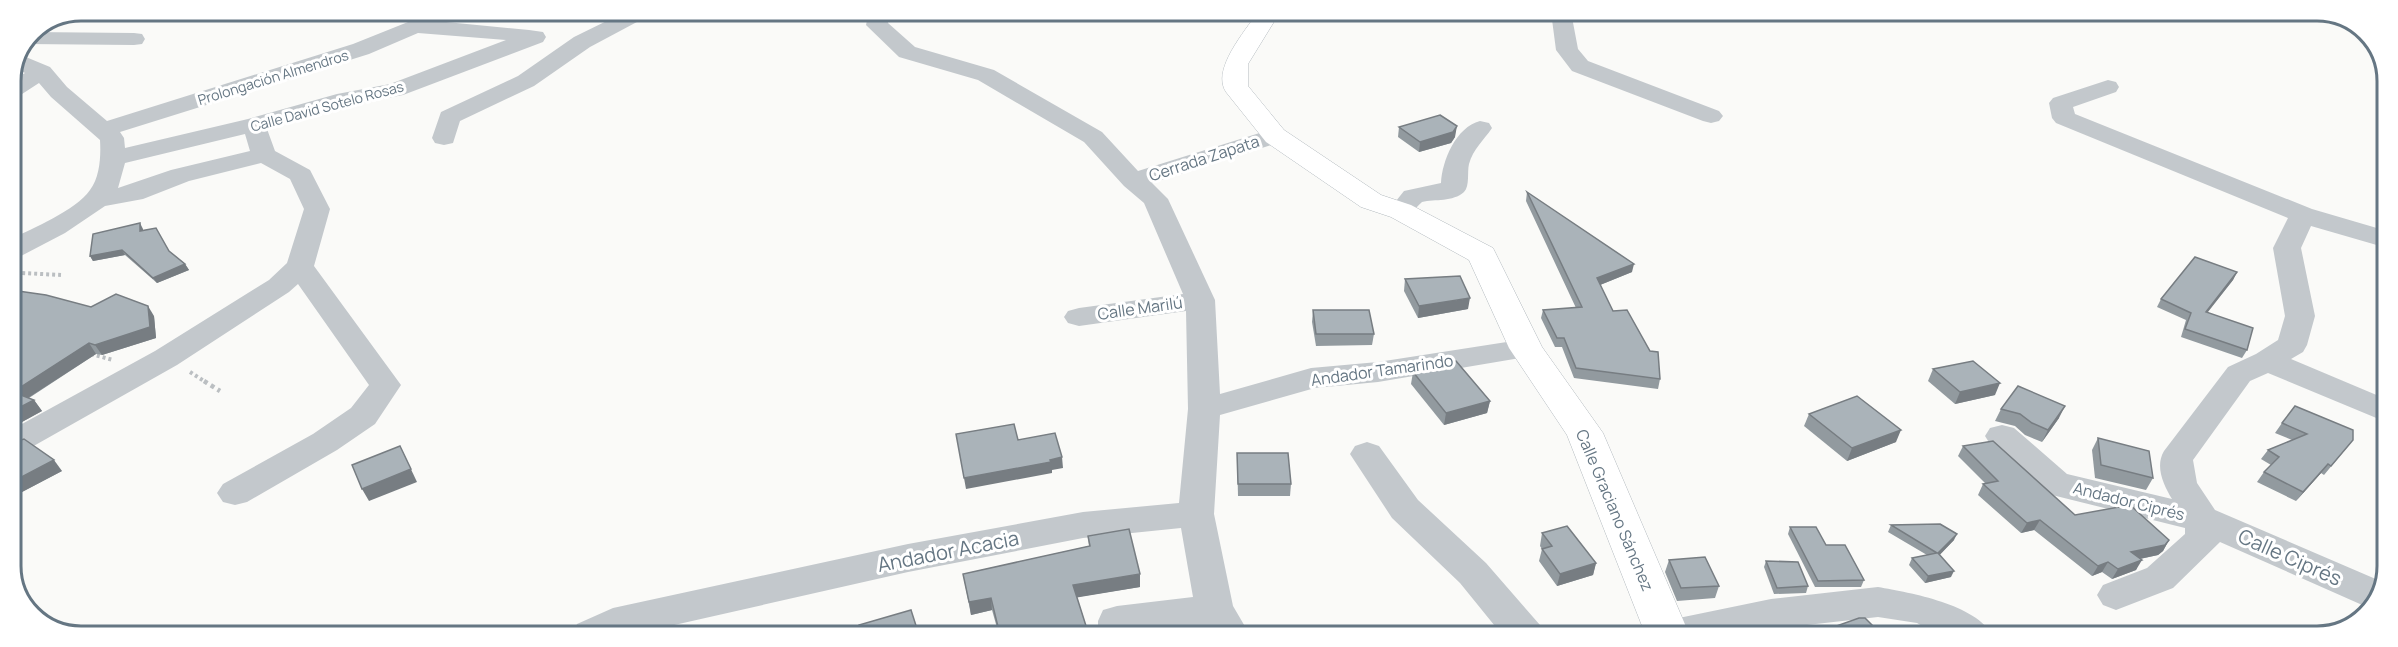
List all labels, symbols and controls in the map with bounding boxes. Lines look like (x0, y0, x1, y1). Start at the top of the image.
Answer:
street label: Prolongación Almendros (195, 45, 351, 109)
street label: Calle David Sotelo Rosas (248, 76, 406, 136)
street label: Cerrada Zapata (1146, 130, 1262, 186)
street label: Calle Marilú (1096, 291, 1184, 325)
street label: Andador Tamarindo (1309, 349, 1455, 391)
street label: Calle Graciano Sánchez (1571, 426, 1659, 594)
street label: Andador Ciprés (2071, 477, 2187, 525)
street label: Calle Ciprés (2234, 522, 2346, 592)
street label: Andador Acacia (875, 524, 1021, 578)

